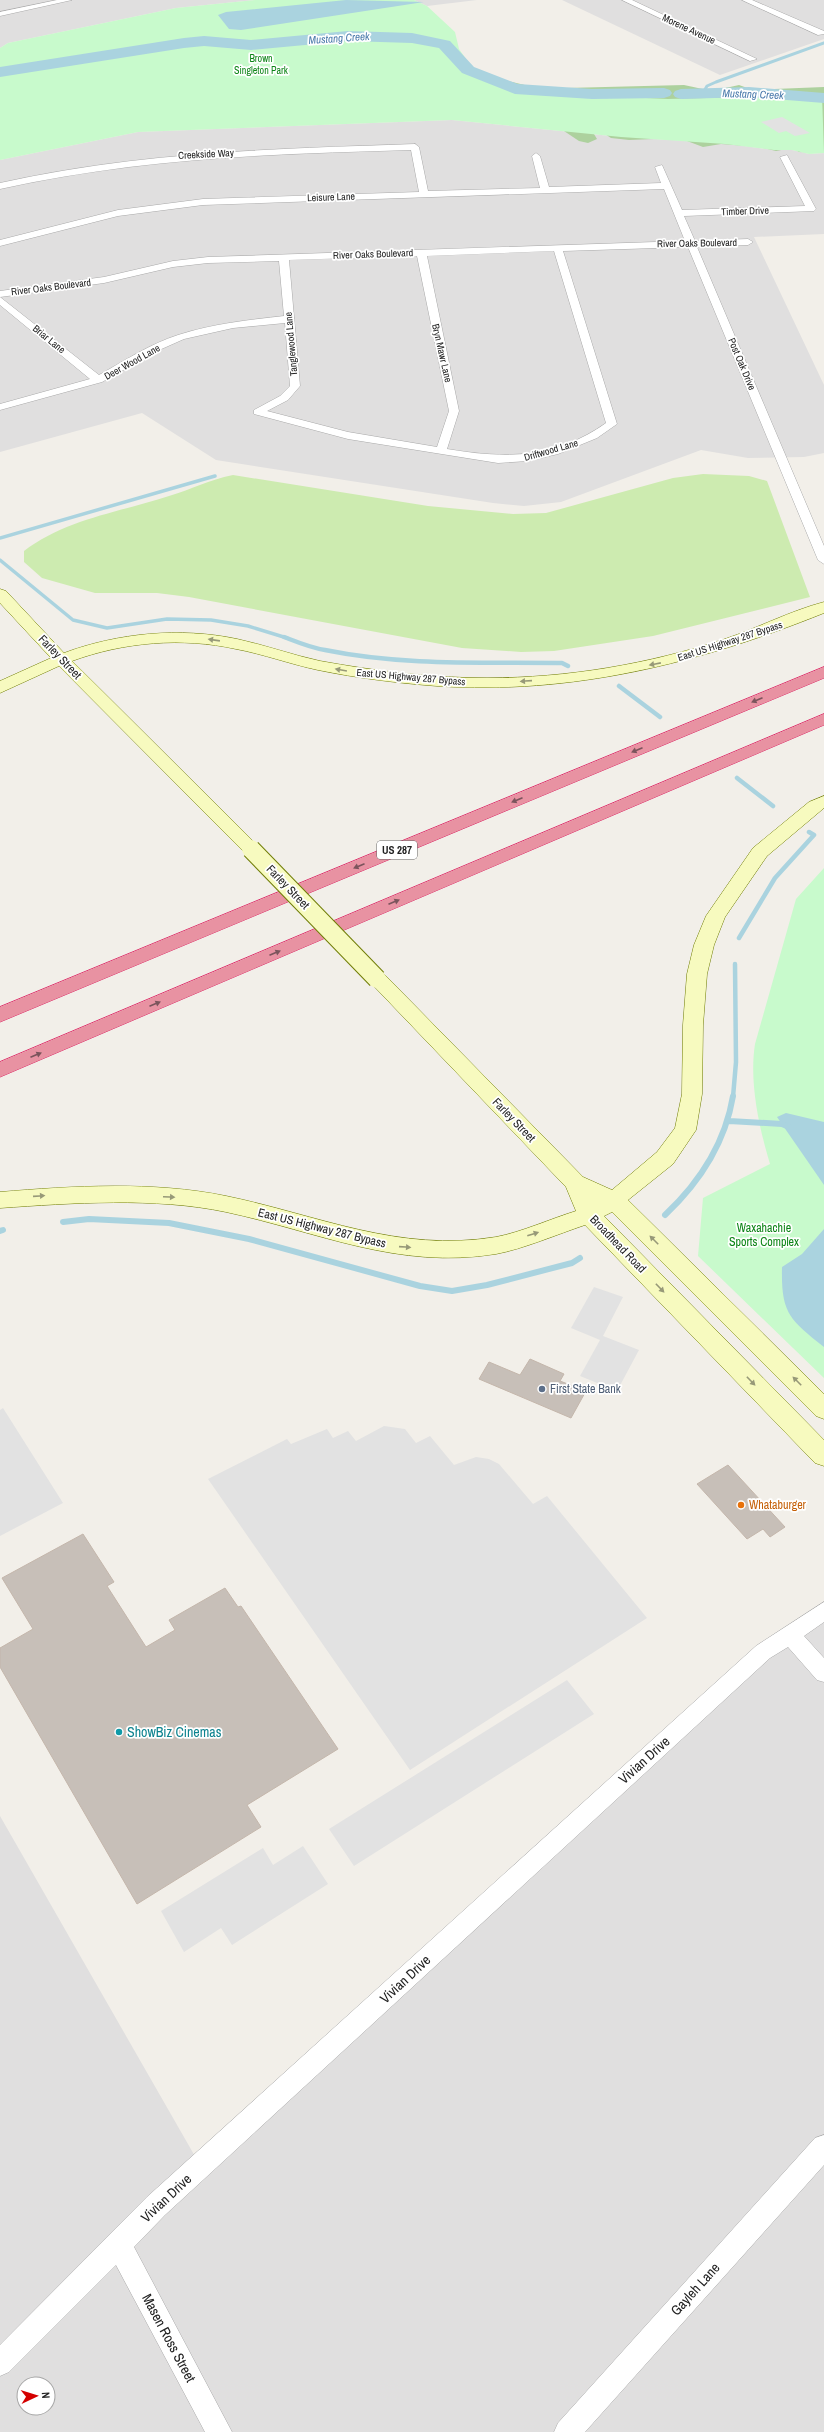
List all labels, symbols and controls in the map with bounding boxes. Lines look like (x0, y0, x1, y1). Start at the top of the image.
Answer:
street label: Morene Avenue (660, 11, 718, 47)
water label: Mustang Creek (308, 29, 370, 47)
park label: Brown Singleton Park (234, 52, 289, 77)
water label: Mustang Creek (722, 86, 784, 102)
street label: Creekside Way (178, 146, 235, 162)
street label: Leisure Lane (307, 190, 356, 204)
street label: Timber Drive (721, 204, 769, 218)
street label: River Oaks Boulevard (657, 236, 737, 250)
street label: River Oaks Boulevard (333, 246, 413, 262)
street label: River Oaks Boulevard (10, 276, 92, 298)
street label: Tanglewood Lane (282, 311, 300, 377)
street label: Briar Lane (30, 322, 68, 356)
street label: Bryn Mawr Lane (429, 322, 455, 384)
street label: Post Oak Drive (725, 336, 759, 393)
street label: Deer Wood Lane (102, 341, 163, 383)
street label: Driftwood Lane (522, 436, 580, 464)
street label: East US Highway 287 Bypass (676, 618, 784, 664)
street label: Farley Street (35, 631, 85, 683)
one-way arrow (208, 637, 221, 643)
one-way arrow (649, 662, 661, 668)
one-way arrow (335, 666, 347, 672)
street label: East US Highway 287 Bypass (356, 666, 466, 688)
one-way arrow (520, 678, 532, 685)
one-way arrow (751, 697, 763, 703)
one-way arrow (631, 747, 643, 753)
one-way arrow (511, 797, 523, 803)
road number: US 287 (377, 841, 417, 859)
street label: Farley Street (263, 861, 313, 913)
one-way arrow (352, 863, 364, 869)
one-way arrow (389, 898, 401, 904)
one-way arrow (269, 949, 281, 955)
one-way arrow (150, 1000, 162, 1006)
one-way arrow (30, 1051, 42, 1057)
street label: Farley Street (489, 1094, 539, 1146)
one-way arrow (33, 1193, 45, 1200)
one-way arrow (163, 1193, 175, 1200)
street label: East US Highway 287 Bypass (256, 1204, 388, 1252)
street label: Broadhead Road (586, 1212, 650, 1276)
park label: Waxahachie Sports Complex (729, 1220, 799, 1250)
one-way arrow (527, 1231, 539, 1237)
one-way arrow (649, 1235, 659, 1245)
one-way arrow (399, 1243, 411, 1250)
one-way arrow (655, 1283, 665, 1293)
one-way arrow (746, 1376, 756, 1386)
one-way arrow (792, 1376, 801, 1386)
place label: First State Bank (550, 1381, 621, 1397)
marker: First State Bank (537, 1384, 547, 1394)
place label: Whataburger (749, 1497, 807, 1513)
marker: Whataburger (736, 1500, 746, 1510)
place label: ShowBiz Cinemas (127, 1723, 222, 1741)
marker: ShowBiz Cinemas (114, 1727, 124, 1737)
street label: Vivian Drive (615, 1732, 673, 1788)
street label: Vivian Drive (376, 1951, 434, 2007)
street label: Vivian Drive (137, 2170, 195, 2226)
street label: Gayleh Lane (667, 2259, 723, 2319)
street label: Masen Ross Street (138, 2291, 200, 2385)
north arrow (16, 2376, 56, 2416)
text: N (39, 2392, 53, 2399)

